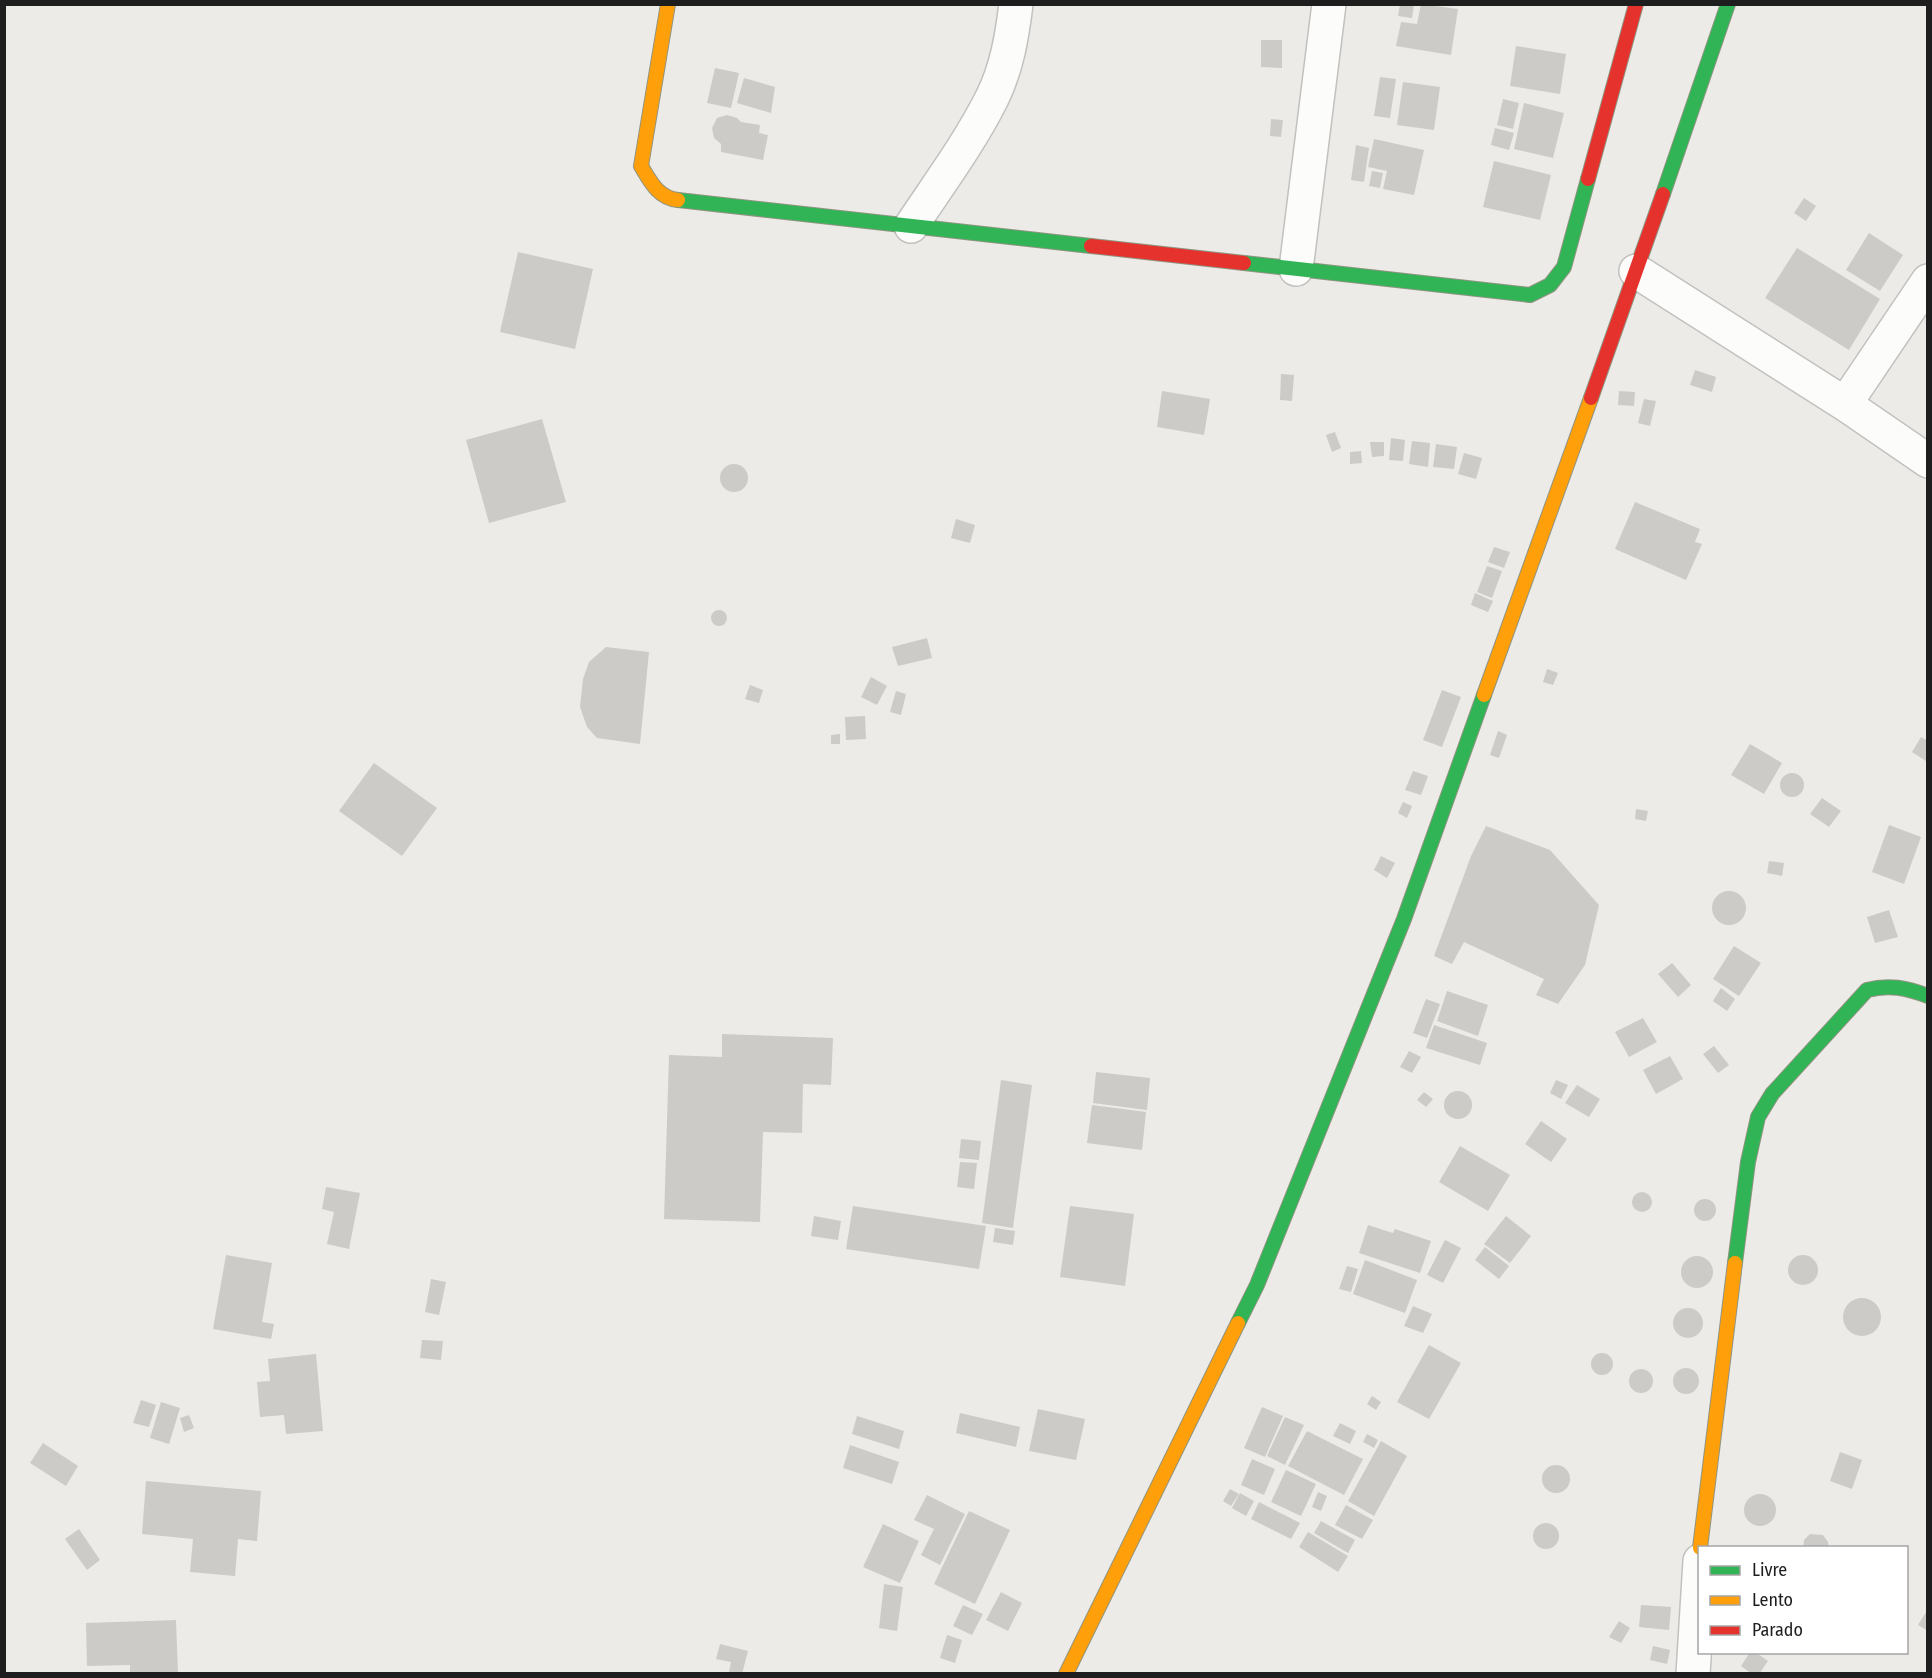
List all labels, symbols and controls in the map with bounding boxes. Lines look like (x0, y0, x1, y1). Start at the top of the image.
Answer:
legend (1698, 1546, 1908, 1654)
text: Livre (1752, 1559, 1787, 1581)
text: Lento (1752, 1589, 1793, 1611)
text: Parado (1752, 1619, 1803, 1641)

